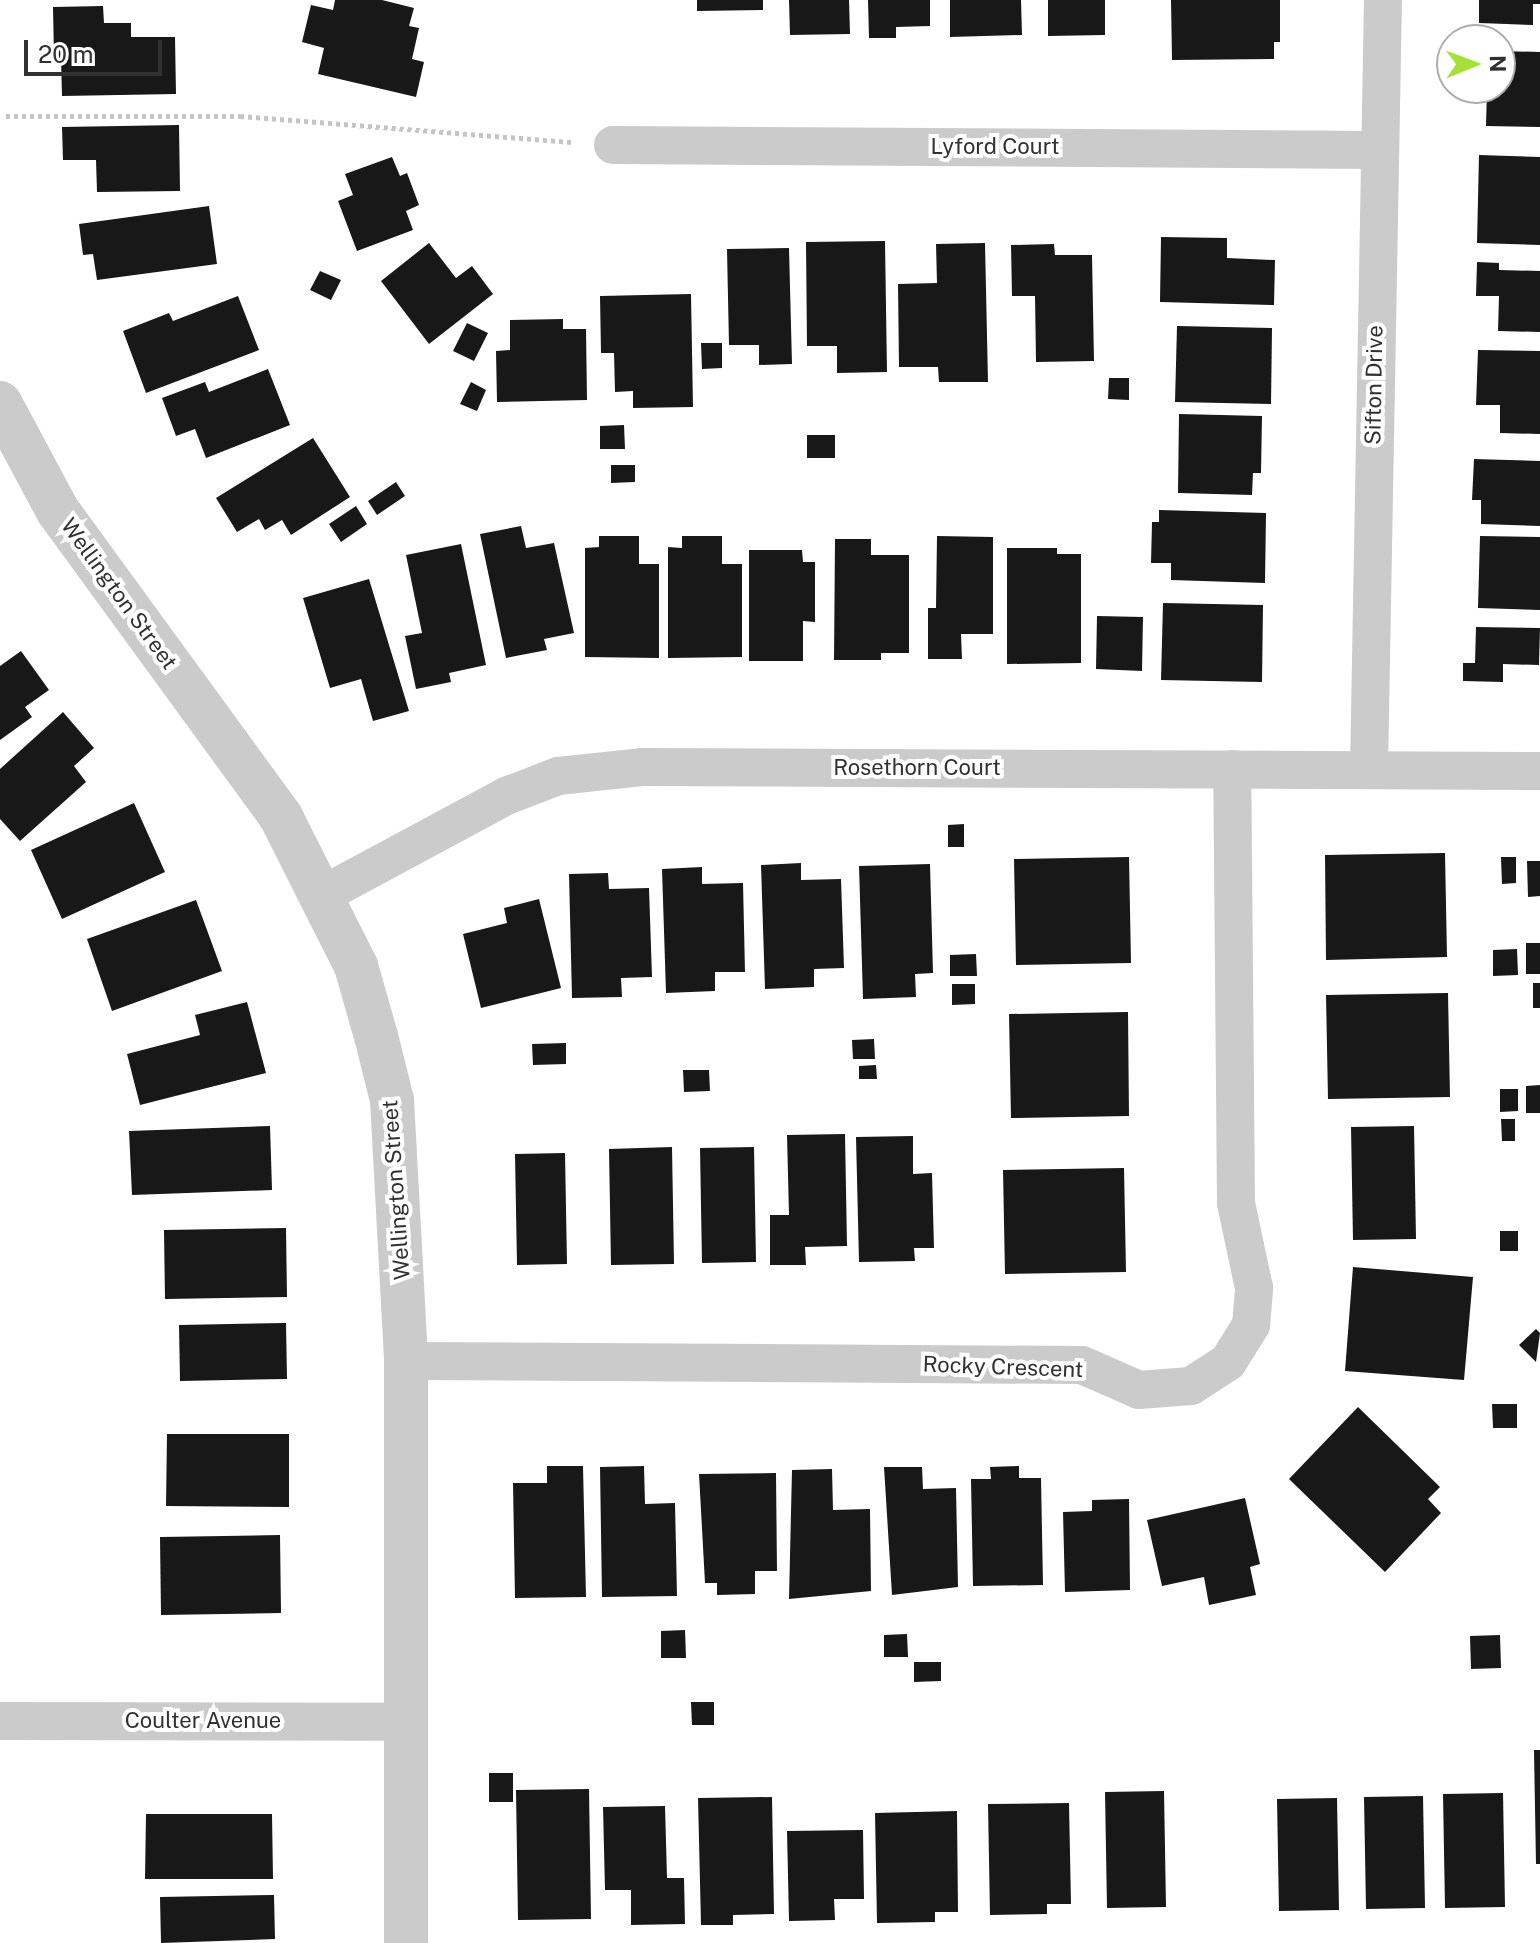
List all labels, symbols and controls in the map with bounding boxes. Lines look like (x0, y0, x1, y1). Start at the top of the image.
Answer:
scale bar (28, 24, 166, 74)
north arrow (1436, 24, 1516, 104)
text: 20 m (38, 40, 94, 68)
text: N (1485, 55, 1511, 72)
street label: Lyford Court (931, 134, 1059, 160)
street label: Sifton Drive (1360, 325, 1388, 445)
street label: Wellington Street (55, 513, 183, 675)
street label: Rosethorn Court (833, 755, 1001, 781)
street label: Wellington Street (377, 1099, 415, 1281)
street label: Rocky Crescent (922, 1351, 1084, 1383)
street label: Coulter Avenue (125, 1708, 281, 1734)

